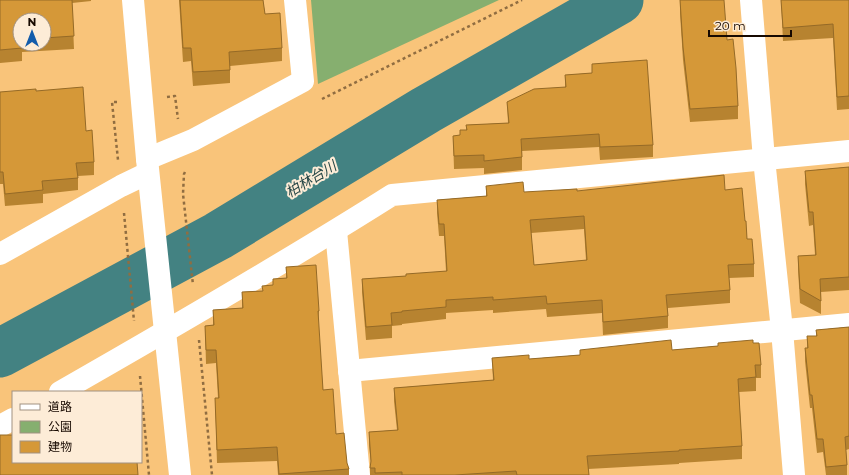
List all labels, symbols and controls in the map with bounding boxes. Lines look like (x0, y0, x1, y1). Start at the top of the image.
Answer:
north arrow (12, 12, 52, 52)
scale bar (709, 12, 791, 38)
text: N (28, 15, 36, 29)
text: 20 m (715, 18, 746, 33)
water label: 柏林台川 (282, 156, 341, 201)
legend (12, 391, 142, 463)
text: 道路 (48, 399, 72, 414)
text: 公園 (48, 419, 72, 434)
text: 建物 (48, 439, 72, 454)

